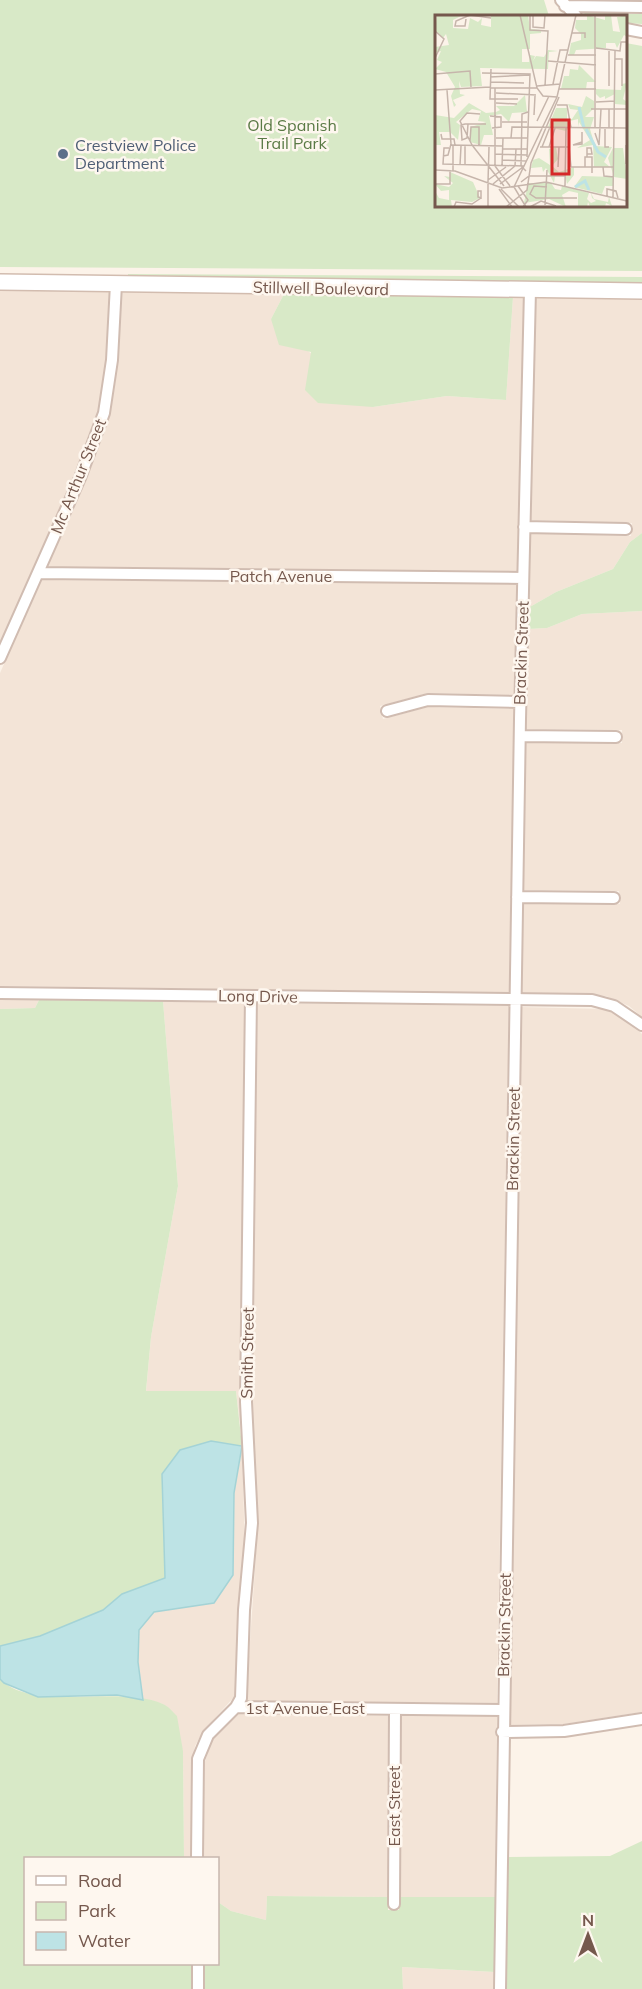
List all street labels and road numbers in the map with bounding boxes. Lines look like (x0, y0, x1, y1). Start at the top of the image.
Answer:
street label: Stillwell Boulevard (253, 277, 389, 299)
street label: Mc Arthur Street (46, 415, 110, 536)
street label: Patch Avenue (230, 566, 332, 586)
street label: Brackin Street (509, 600, 533, 705)
street label: Long Drive (218, 985, 298, 1007)
street label: Brackin Street (502, 1086, 524, 1191)
street label: Smith Street (236, 1307, 258, 1399)
street label: Brackin Street (493, 1572, 515, 1677)
street label: 1st Avenue East (245, 1698, 365, 1718)
street label: East Street (384, 1765, 404, 1846)

